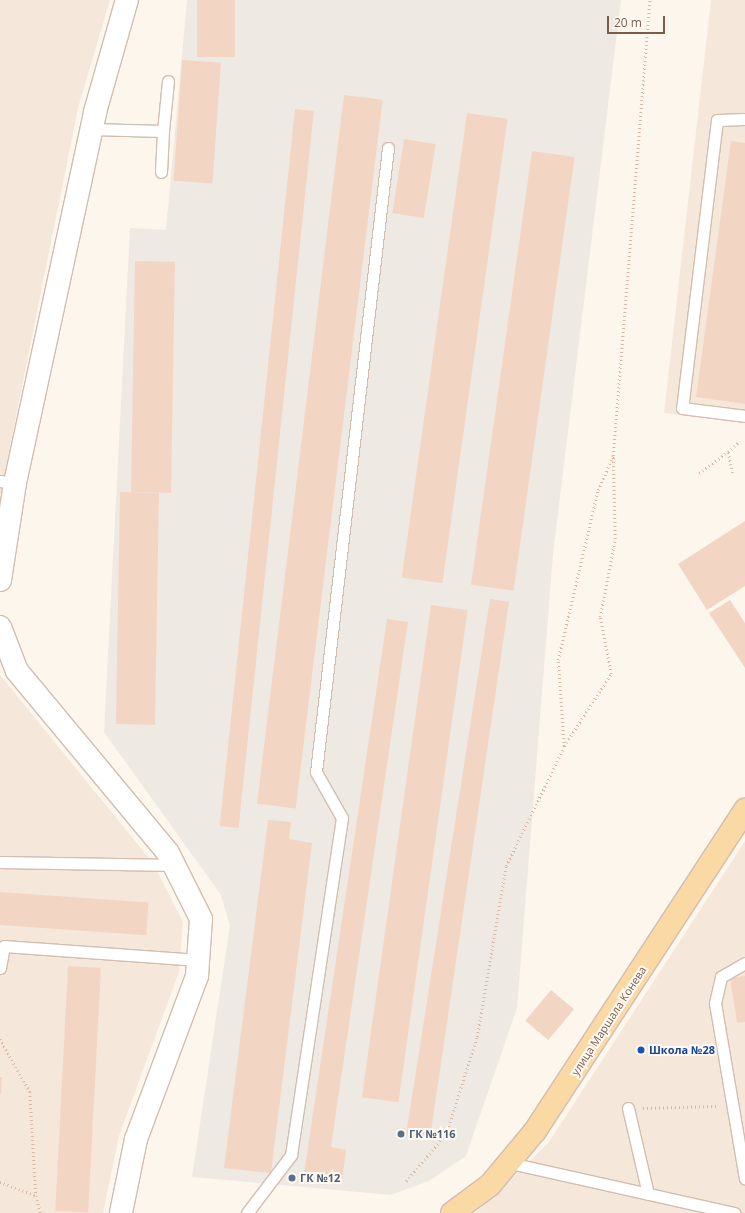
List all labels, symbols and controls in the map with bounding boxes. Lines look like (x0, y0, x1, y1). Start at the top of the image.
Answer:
scale bar (609, 8, 667, 34)
text: 20 m (614, 14, 642, 31)
street label: улица Маршала Конева (569, 964, 649, 1078)
place label: Школа №28 (649, 1043, 715, 1057)
marker: Школа №28 (636, 1045, 646, 1055)
place label: ГК №116 (409, 1127, 456, 1141)
marker: ГК №116 (396, 1129, 406, 1139)
place label: ГК №12 (300, 1171, 340, 1185)
marker: ГК №12 (287, 1173, 297, 1183)

